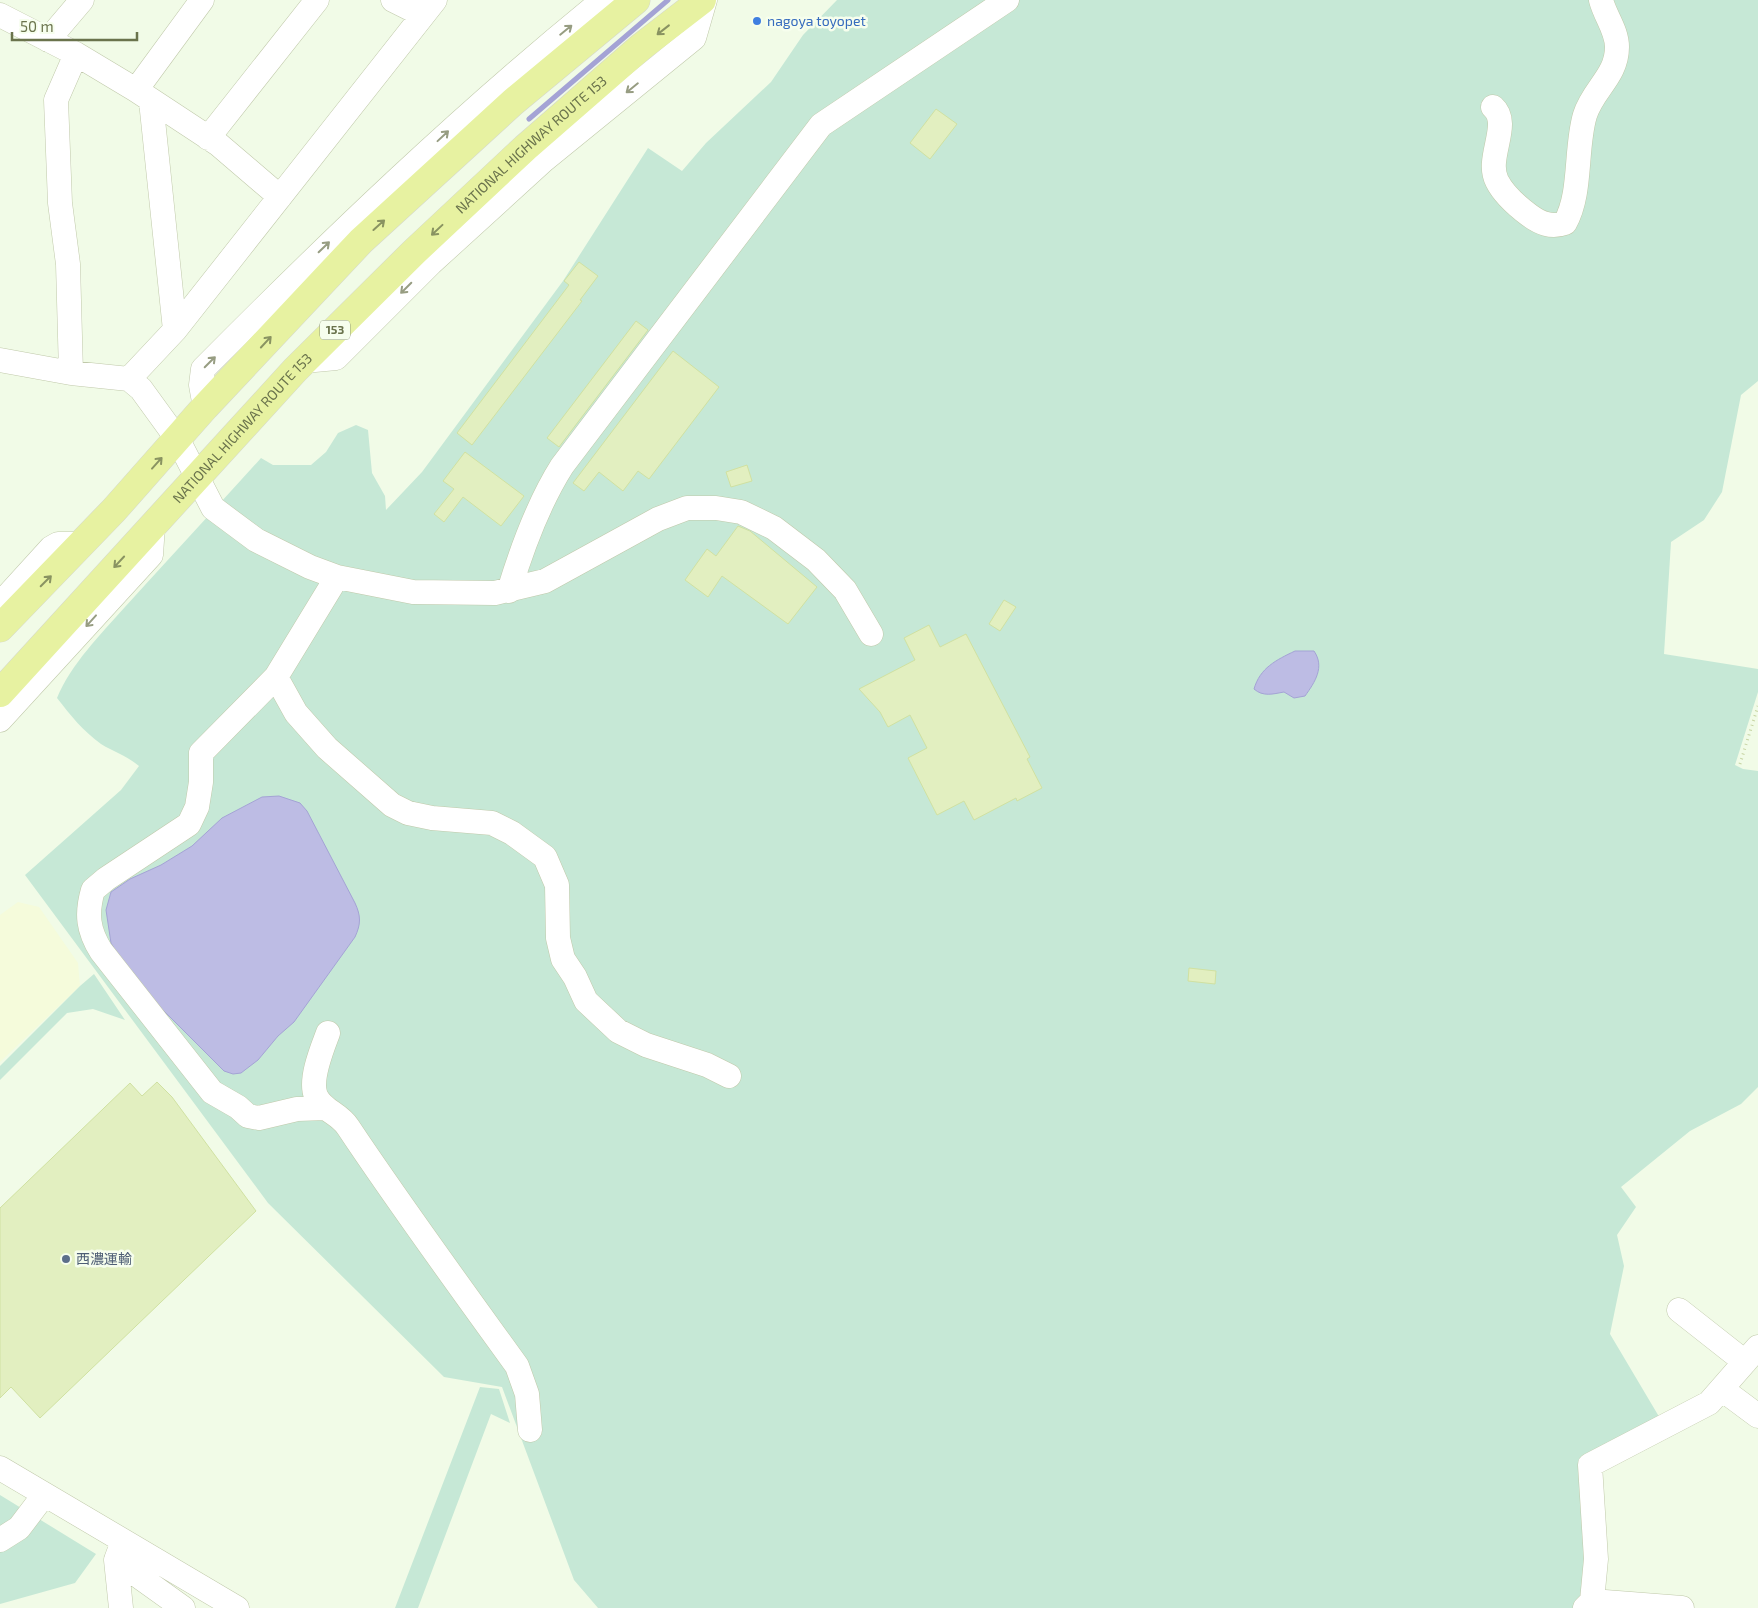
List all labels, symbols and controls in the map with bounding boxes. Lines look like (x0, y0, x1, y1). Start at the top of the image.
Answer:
scale bar (12, 10, 138, 42)
place label: nagoya toyopet (767, 12, 866, 29)
marker: nagoya toyopet (751, 15, 763, 27)
text: 50 m (20, 17, 54, 35)
one-way arrow (559, 24, 572, 35)
one-way arrow (656, 25, 670, 35)
street label: NATIONAL HIGHWAY ROUTE 153 (452, 72, 610, 217)
one-way arrow (626, 82, 639, 93)
one-way arrow (437, 130, 449, 142)
one-way arrow (372, 219, 385, 231)
one-way arrow (431, 224, 443, 236)
one-way arrow (318, 241, 331, 253)
one-way arrow (400, 282, 412, 294)
road number: 153 (320, 320, 350, 340)
one-way arrow (260, 336, 272, 348)
street label: NATIONAL HIGHWAY ROUTE 153 (169, 349, 315, 506)
one-way arrow (203, 356, 216, 368)
one-way arrow (152, 456, 163, 469)
one-way arrow (113, 556, 125, 569)
one-way arrow (40, 574, 52, 587)
one-way arrow (86, 614, 97, 627)
place label: 西濃運輸 (76, 1250, 132, 1267)
marker: 西濃運輸 (60, 1253, 72, 1265)

